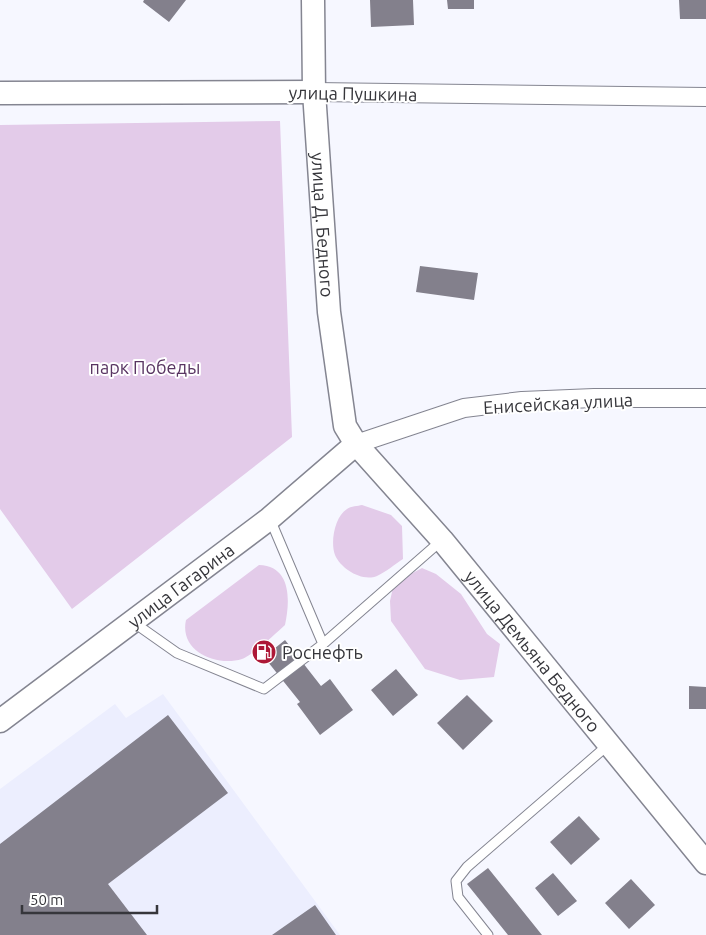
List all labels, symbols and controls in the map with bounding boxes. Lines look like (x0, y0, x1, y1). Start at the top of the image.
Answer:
street label: улица Пушкина (288, 82, 418, 104)
street label: улица Д. Бедного (308, 152, 338, 298)
park label: парк Победы (90, 357, 200, 377)
street label: Енисейская улица (482, 389, 634, 417)
street label: улица Гагарина (124, 539, 238, 632)
street label: улица Демьяна Бедного (461, 566, 605, 736)
fuel station icon: Роснефть (251, 639, 277, 665)
place label: Роснефть (282, 642, 363, 662)
scale bar (22, 882, 158, 914)
text: 50 m (30, 891, 63, 908)

